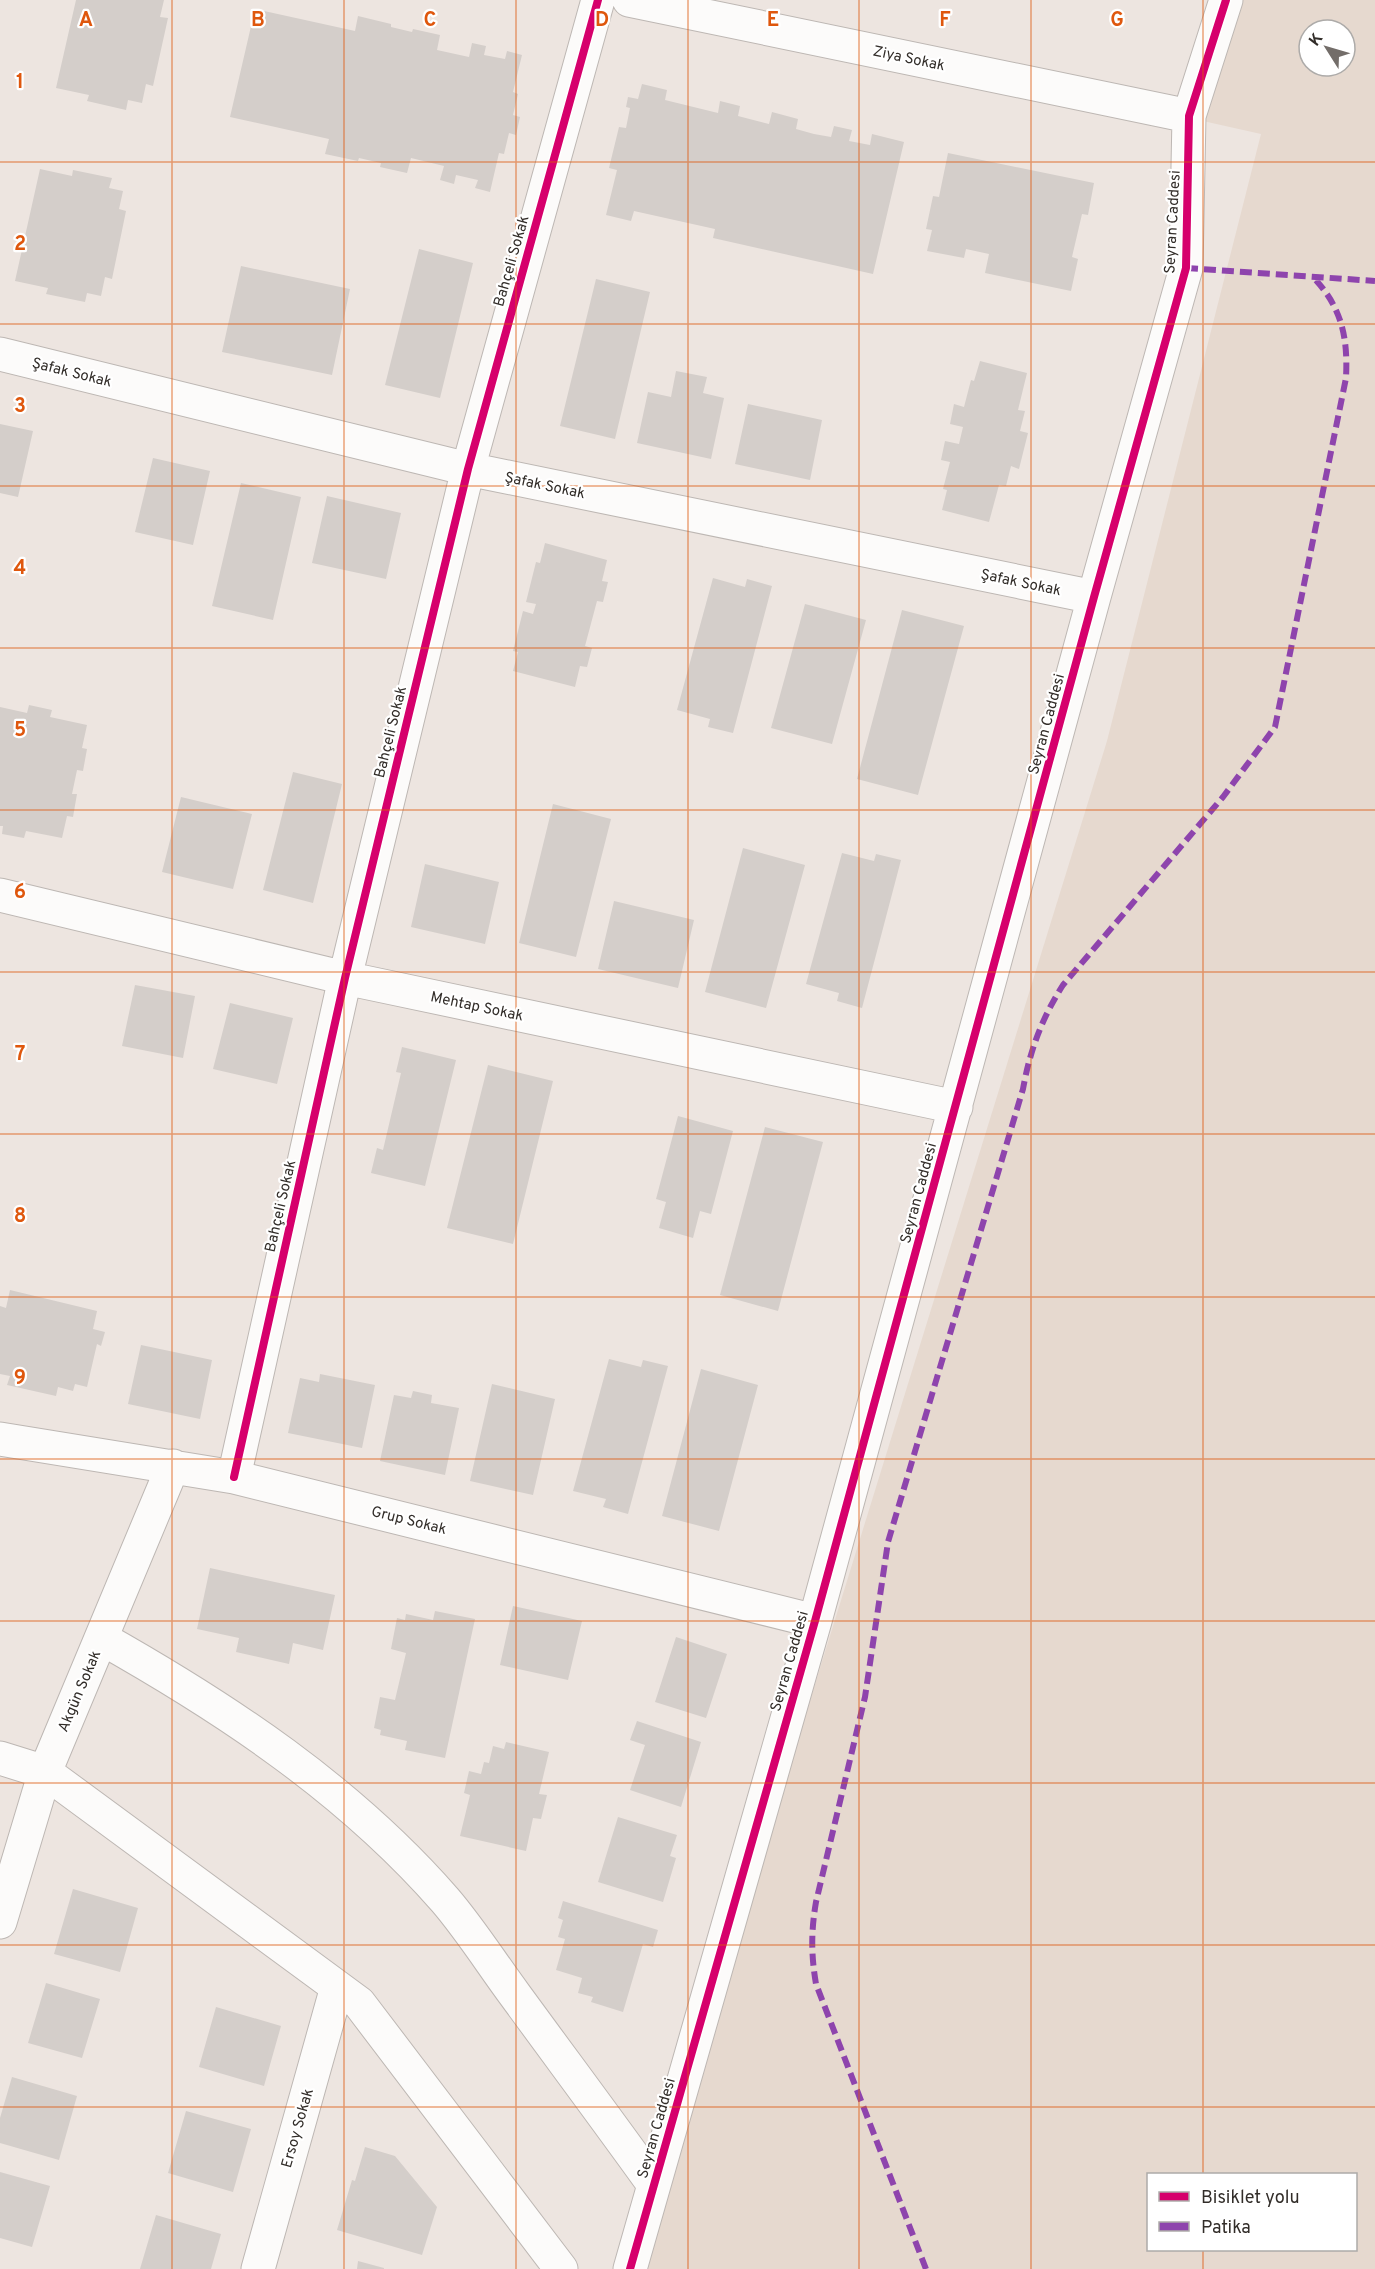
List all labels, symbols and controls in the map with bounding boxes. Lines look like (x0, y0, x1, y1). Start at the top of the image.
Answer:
text: A (79, 8, 93, 34)
text: B (251, 8, 265, 34)
text: C (424, 8, 436, 34)
text: D (595, 8, 609, 34)
text: E (767, 8, 779, 34)
text: F (939, 8, 951, 34)
text: G (1110, 8, 1124, 34)
north arrow (1297, 18, 1357, 78)
text: K (1305, 30, 1328, 51)
street label: Ziya Sokak (871, 43, 946, 76)
text: 1 (16, 70, 24, 96)
street label: Seyran Caddesi (1161, 170, 1186, 274)
street label: Bahçeli Sokak (490, 214, 535, 309)
text: 2 (14, 232, 26, 258)
street label: Şafak Sokak (30, 354, 114, 393)
text: 3 (14, 394, 26, 420)
street label: Şafak Sokak (503, 469, 587, 504)
text: 4 (14, 556, 26, 582)
street label: Şafak Sokak (979, 566, 1063, 601)
street label: Seyran Caddesi (1025, 672, 1070, 777)
street label: Bahçeli Sokak (371, 684, 412, 780)
text: 5 (14, 718, 26, 744)
text: 6 (14, 880, 26, 906)
street label: Mehtap Sokak (428, 988, 525, 1027)
text: 7 (15, 1042, 25, 1068)
street label: Seyran Caddesi (897, 1141, 942, 1246)
street label: Bahçeli Sokak (262, 1158, 301, 1254)
text: 8 (14, 1204, 26, 1230)
text: 9 (14, 1366, 26, 1392)
street label: Grup Sokak (369, 1503, 448, 1540)
street label: Seyran Caddesi (767, 1609, 814, 1714)
street label: Akgün Sokak (55, 1648, 106, 1735)
street label: Seyran Caddesi (634, 2076, 681, 2181)
street label: Ersoy Sokak (278, 2086, 319, 2170)
legend (1147, 2173, 1357, 2251)
text: Bisiklet yolu (1201, 2187, 1300, 2210)
text: Patika (1201, 2217, 1251, 2240)

